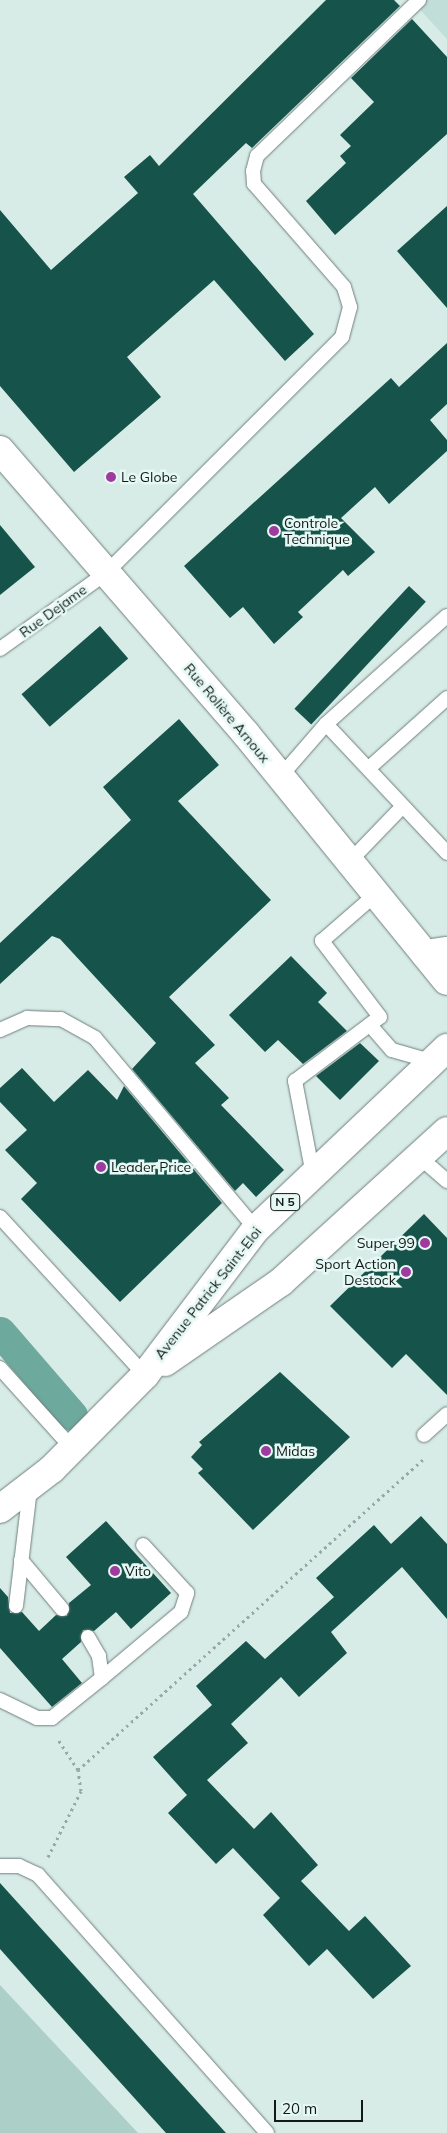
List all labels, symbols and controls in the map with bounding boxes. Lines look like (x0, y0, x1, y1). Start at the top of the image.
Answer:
place label: Le Globe (121, 469, 177, 485)
marker: Le Globe (105, 471, 117, 483)
place label: Controle Technique (284, 515, 350, 548)
marker: Controle Technique (268, 525, 280, 537)
street label: Rue Dejame (16, 581, 90, 641)
street label: Rue Rolière Arnoux (181, 660, 273, 766)
place label: Leader Price (111, 1159, 191, 1175)
marker: Leader Price (95, 1161, 107, 1173)
road number: N 5 (270, 1192, 300, 1212)
street label: Avenue Patrick Saint-Eloi (151, 1224, 265, 1362)
place label: Super 99 (357, 1235, 415, 1251)
marker: Super 99 (419, 1237, 431, 1249)
place label: Sport Action Destock (315, 1256, 396, 1288)
marker: Sport Action Destock (400, 1266, 412, 1278)
place label: Midas (276, 1443, 315, 1459)
marker: Midas (260, 1445, 272, 1457)
place label: Vito (125, 1563, 151, 1579)
marker: Vito (109, 1565, 121, 1577)
scale bar (277, 2090, 366, 2122)
text: 20 m (282, 2099, 317, 2118)

